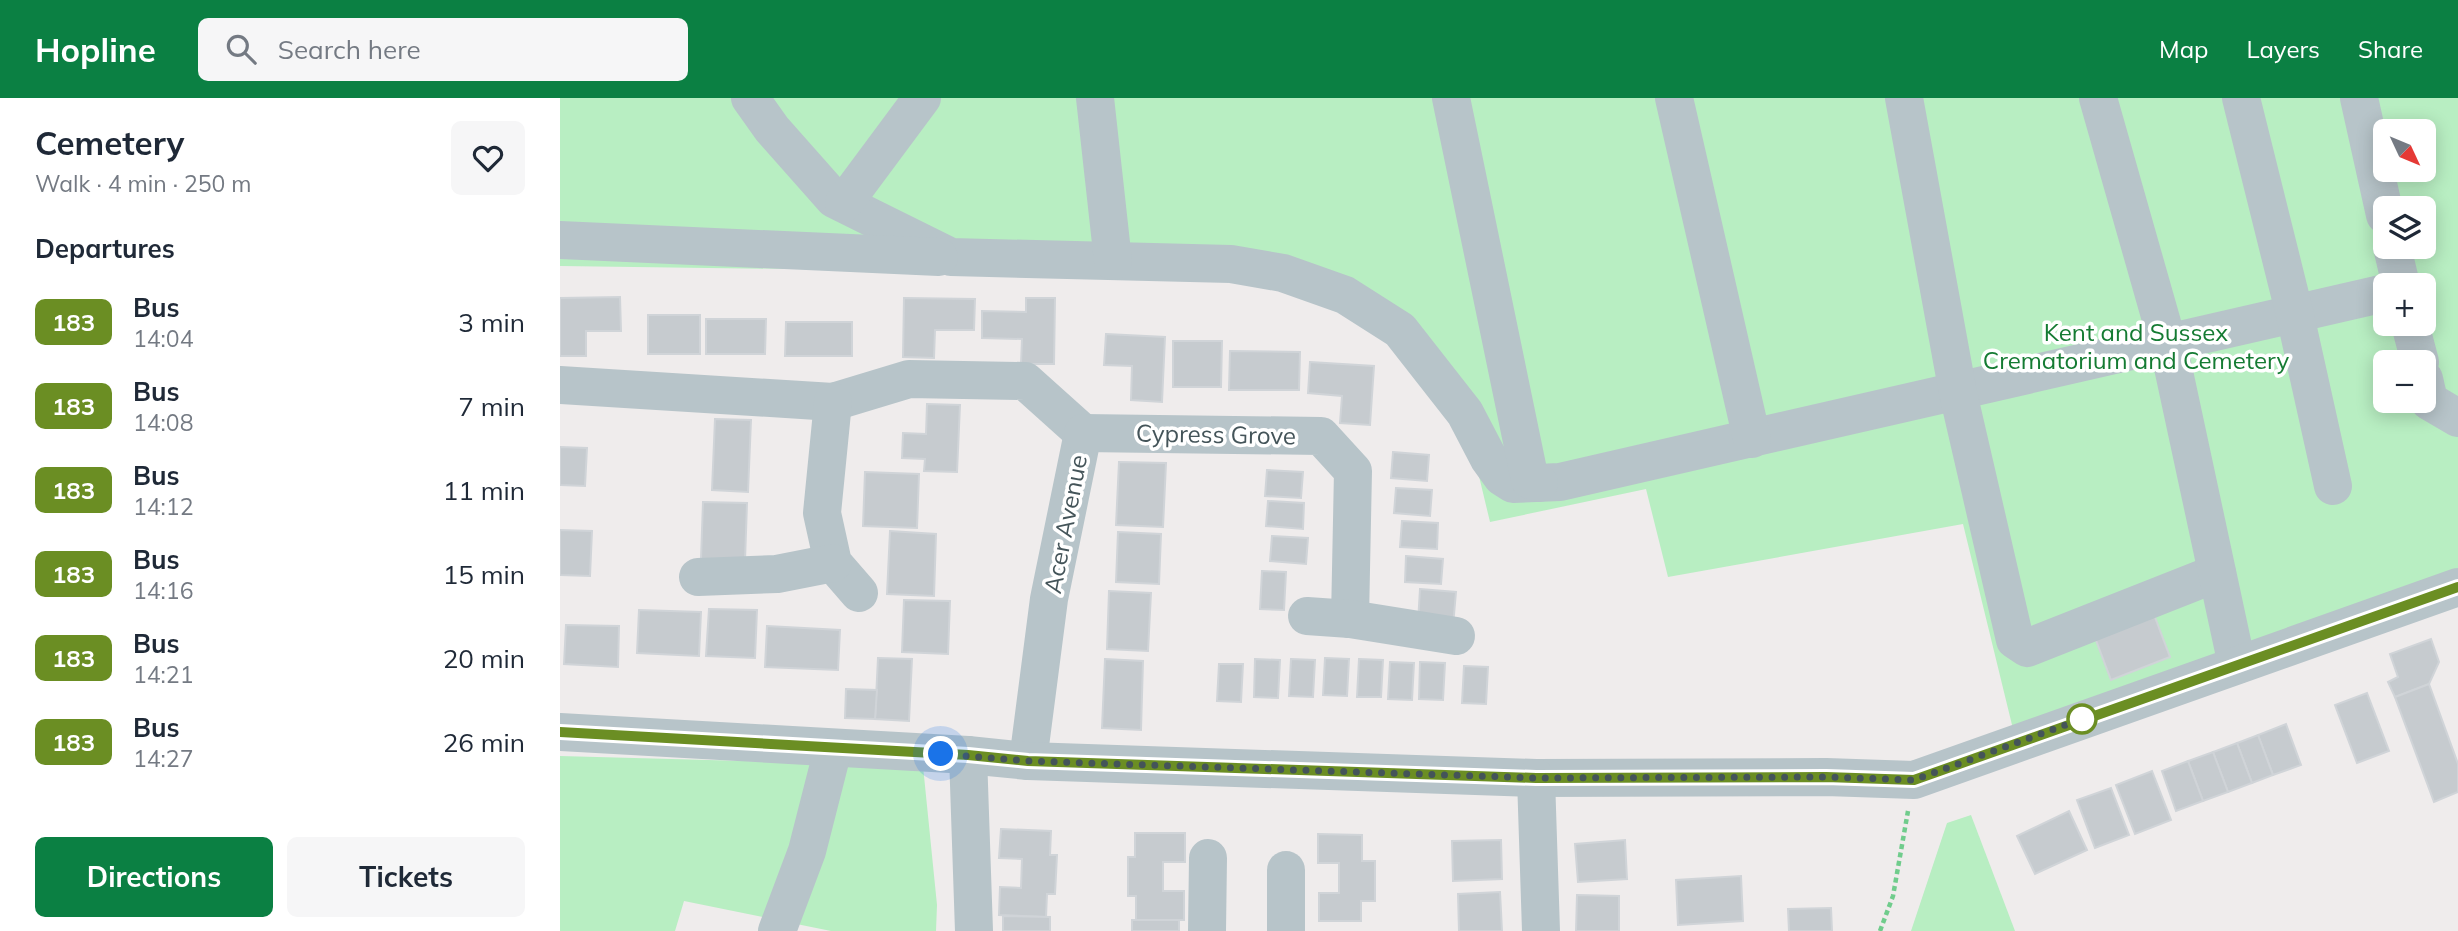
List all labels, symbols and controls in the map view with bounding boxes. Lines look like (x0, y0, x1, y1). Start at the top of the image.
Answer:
search box (198, 18, 688, 81)
text: Hopline (35, 29, 156, 70)
icon: search (222, 30, 260, 68)
text: Search here (278, 33, 421, 66)
text: Map (2159, 34, 2208, 64)
text: Layers (2246, 34, 2320, 64)
text: Share (2358, 34, 2423, 64)
north arrow (2373, 119, 2436, 182)
map controls (2373, 119, 2436, 413)
button: heart (451, 121, 525, 195)
text: Cemetery (35, 122, 185, 163)
text: Walk · 4 min · 250 m (35, 169, 252, 198)
button: layers (2373, 196, 2436, 259)
text: Departures (35, 232, 175, 265)
button: + (2373, 273, 2436, 336)
text: Bus (133, 291, 179, 324)
text: 3 min (458, 306, 525, 339)
text: 183 (52, 307, 95, 337)
park label: Kent and Sussex Crematorium and Cemetery (1983, 317, 2289, 375)
text: 14:04 (133, 324, 193, 353)
button: − (2373, 350, 2436, 413)
text: Bus (133, 375, 179, 408)
text: 7 min (458, 390, 525, 423)
text: 183 (52, 391, 95, 421)
text: 14:08 (133, 408, 193, 437)
street label: Cypress Grove (1136, 418, 1296, 450)
street label: Acer Avenue (1037, 452, 1093, 596)
text: Bus (133, 459, 179, 492)
text: 11 min (443, 474, 525, 507)
text: 183 (52, 475, 95, 505)
text: 14:12 (133, 492, 193, 521)
text: Bus (133, 543, 179, 576)
text: 15 min (443, 558, 525, 591)
text: 183 (52, 559, 95, 589)
text: 14:16 (133, 576, 193, 605)
text: Bus (133, 627, 179, 660)
text: 20 min (443, 642, 525, 675)
text: 183 (52, 643, 95, 673)
text: 14:21 (133, 660, 193, 689)
unlabelled marker (2067, 704, 2097, 734)
text: Bus (133, 711, 179, 744)
text: 26 min (443, 726, 525, 759)
text: 183 (52, 727, 95, 757)
your location (923, 736, 958, 771)
text: 14:27 (133, 744, 193, 773)
button: Directions (35, 837, 273, 917)
button: Tickets (287, 837, 525, 917)

